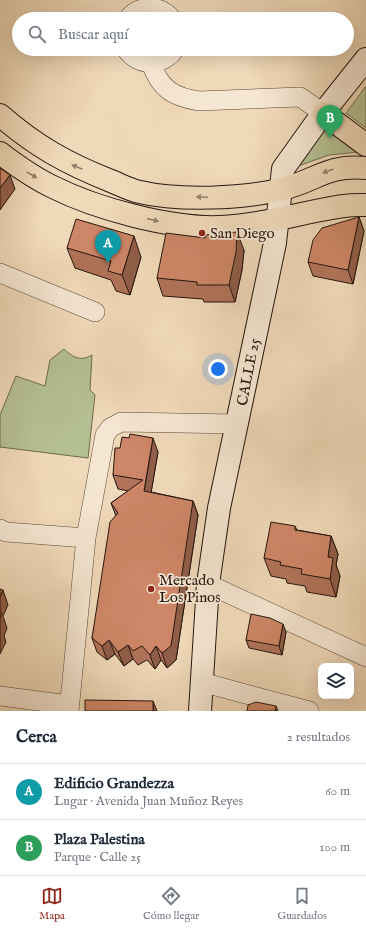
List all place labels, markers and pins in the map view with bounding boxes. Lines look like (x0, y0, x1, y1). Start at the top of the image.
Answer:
pin: B (317, 105, 343, 138)
place label: San Diego (210, 224, 274, 243)
marker: San Diego (197, 228, 207, 238)
pin: A (95, 230, 121, 263)
place label: Mercado Los Pinos (159, 571, 220, 607)
marker: Mercado Los Pinos (146, 584, 156, 594)

